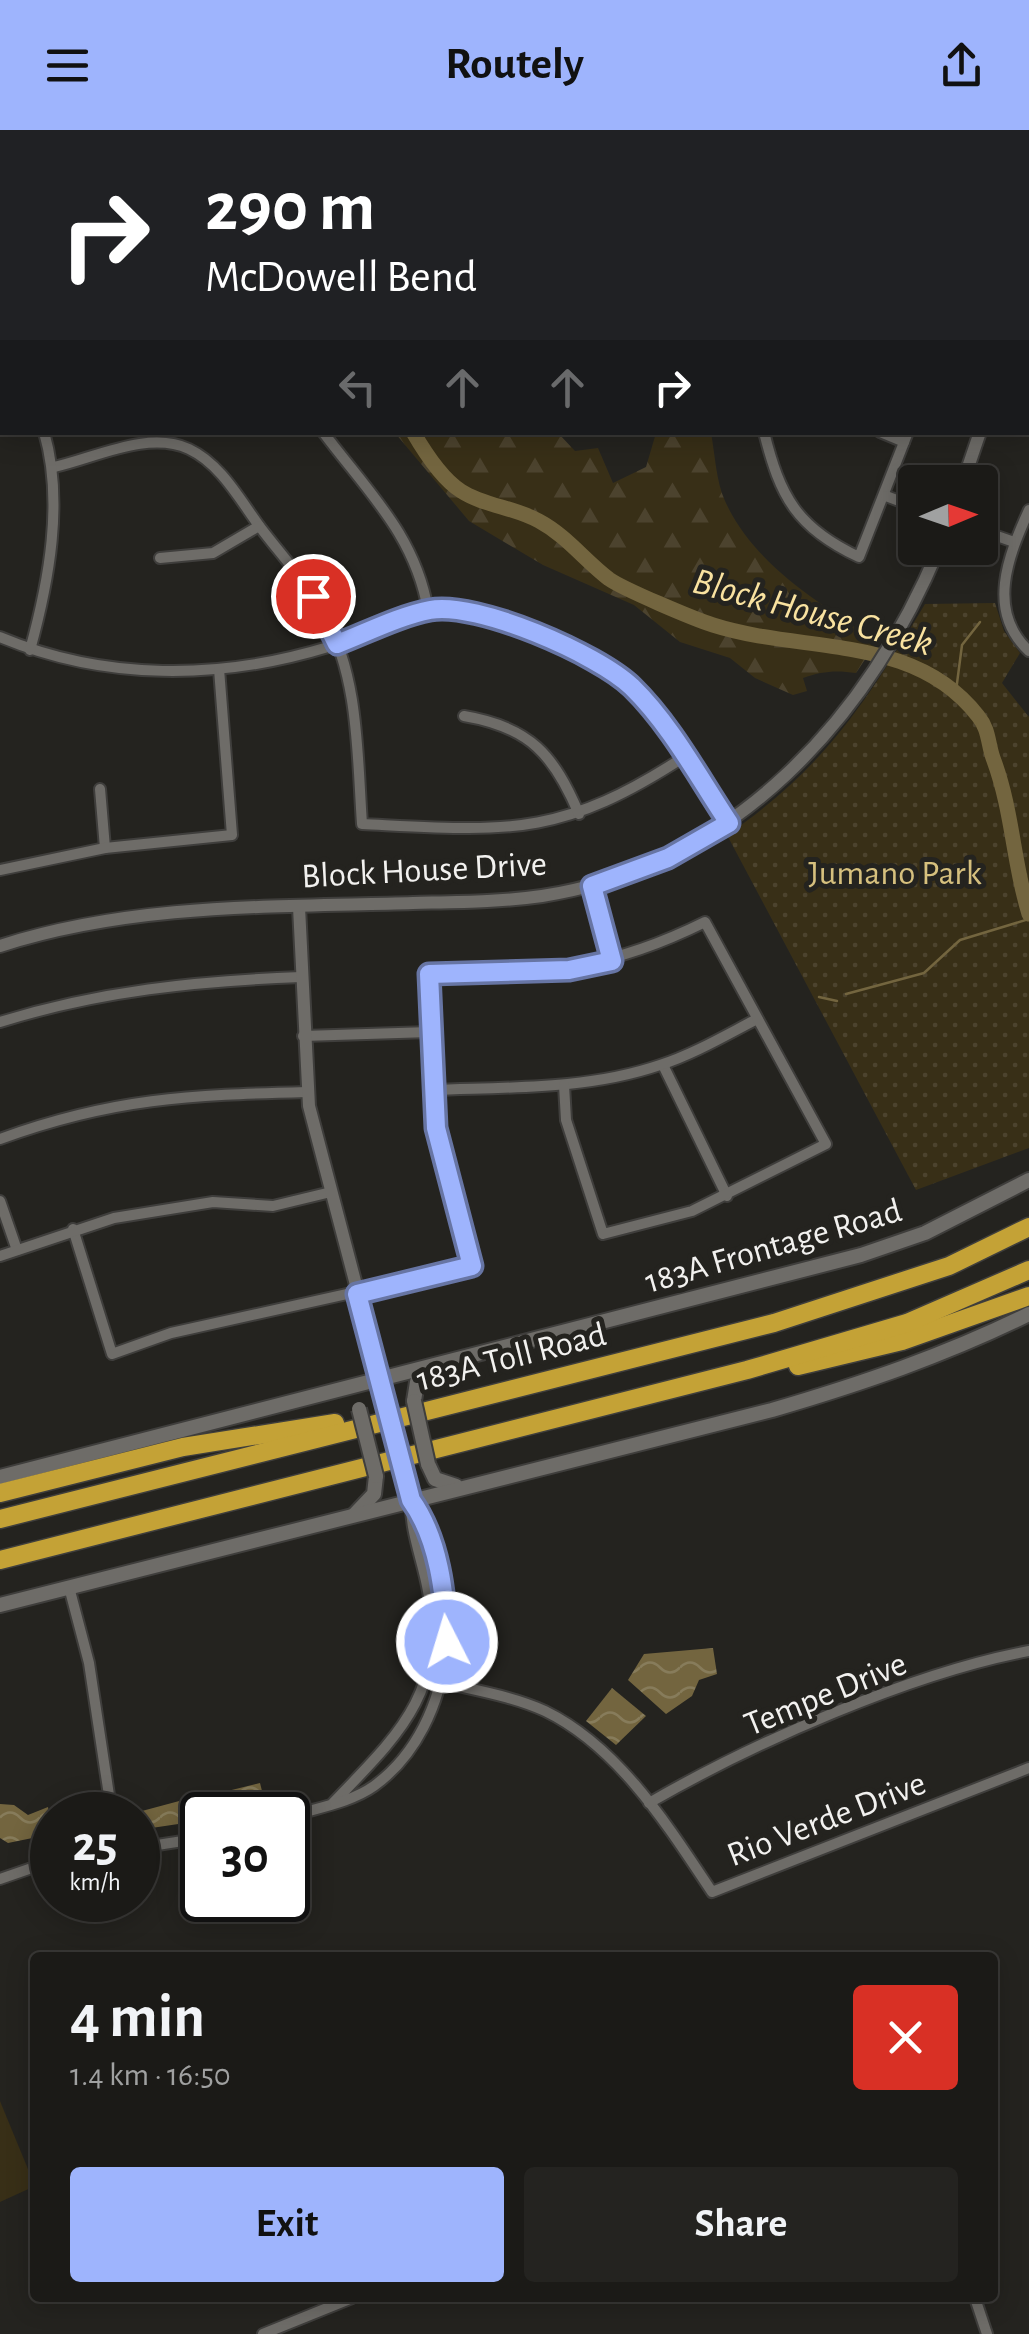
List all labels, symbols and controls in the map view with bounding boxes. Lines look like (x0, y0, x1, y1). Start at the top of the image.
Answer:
icon: menu (40, 38, 95, 93)
icon: share (934, 38, 989, 93)
text: Routely (445, 42, 584, 87)
icon: right (40, 170, 170, 300)
text: 290 m (205, 173, 375, 243)
text: McDowell Bend (205, 255, 477, 300)
icon: left (330, 360, 385, 415)
icon: ahead (435, 360, 490, 415)
icon: ahead (540, 360, 595, 415)
icon: right (645, 360, 700, 415)
north arrow (898, 465, 998, 565)
map controls (898, 465, 998, 565)
pin (271, 554, 356, 639)
water label: Block House Creek (688, 563, 937, 663)
icon: arrive (286, 569, 341, 624)
street label: Block House Drive (300, 847, 548, 894)
park label: Jumano Park (808, 856, 982, 891)
street label: 183A Frontage Road (641, 1193, 906, 1300)
street label: 183A Toll Road (413, 1317, 610, 1398)
position arrow (395, 1590, 499, 1694)
street label: Tempe Drive (739, 1646, 912, 1743)
street label: Rio Verde Drive (723, 1766, 931, 1873)
speed limit sign: 30 (180, 1792, 310, 1922)
text: 25 (72, 1820, 118, 1870)
text: km/h (69, 1870, 121, 1895)
button: close (853, 1985, 958, 2090)
text: 4 min (70, 1988, 205, 2048)
text: 1.4 km · 16:50 (70, 2059, 231, 2091)
button: Exit (70, 2167, 504, 2282)
button: Share (524, 2167, 958, 2282)

